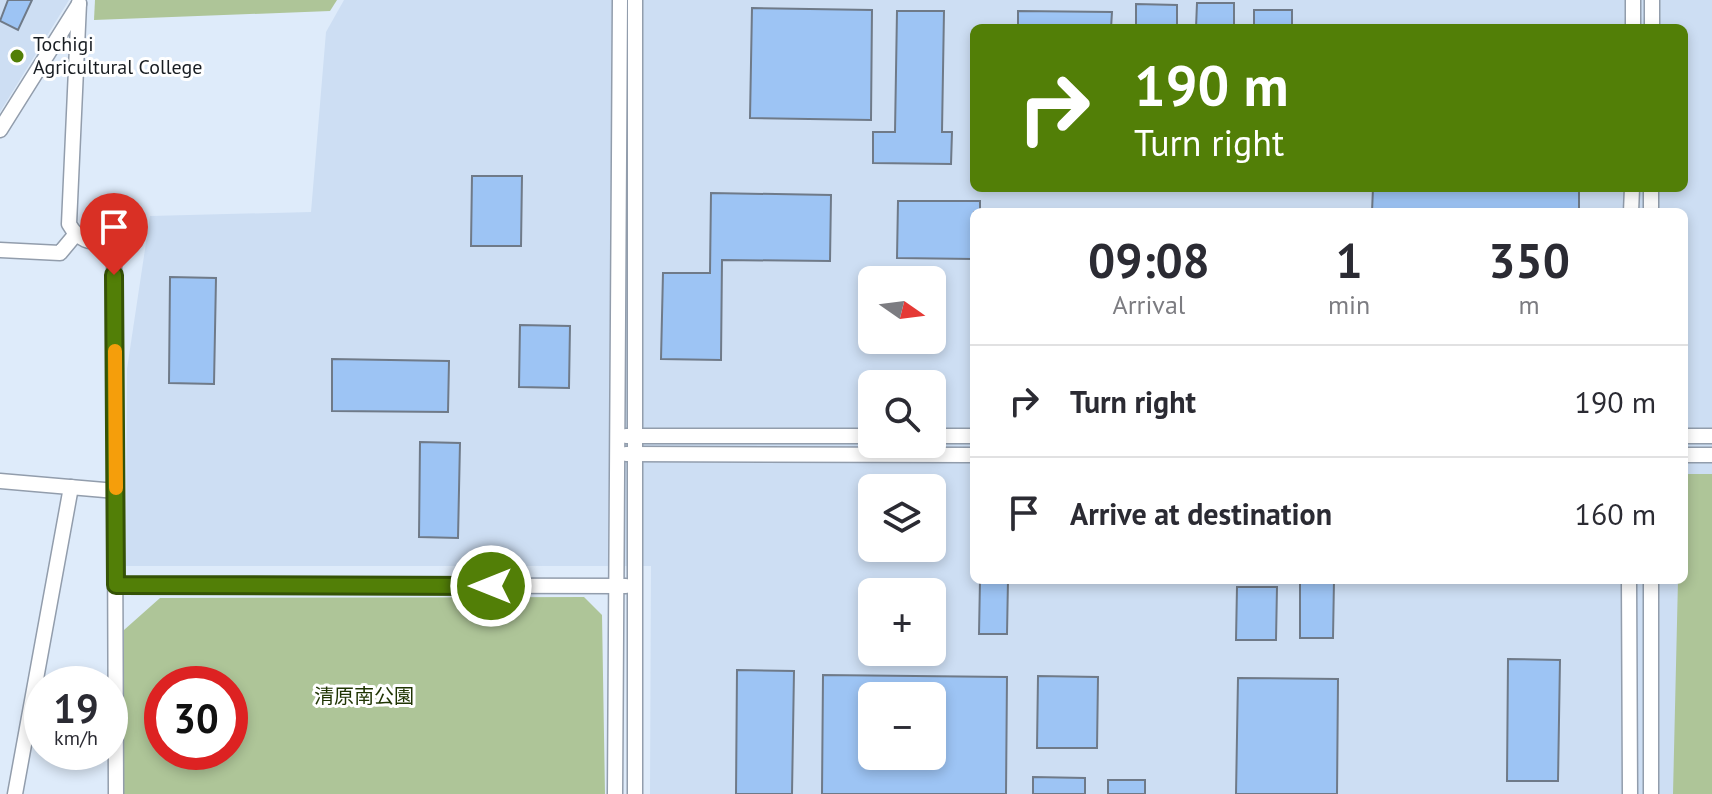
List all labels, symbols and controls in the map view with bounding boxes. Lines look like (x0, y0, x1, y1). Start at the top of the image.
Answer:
place label: Tochigi Agricultural College (33, 31, 202, 80)
marker: Tochigi Agricultural College (8, 47, 26, 65)
text: 190 m (1134, 49, 1289, 121)
icon: right (1002, 56, 1106, 160)
text: Turn right (1134, 119, 1284, 166)
pin (80, 193, 148, 275)
icon: arrive (92, 205, 136, 249)
text: 09:08 (1088, 229, 1210, 291)
text: 1 (1335, 229, 1363, 291)
text: 350 (1488, 229, 1570, 291)
north arrow (858, 266, 946, 354)
map controls (858, 266, 946, 770)
text: Arrival (1113, 288, 1185, 321)
text: min (1328, 288, 1370, 321)
text: m (1519, 288, 1540, 321)
button: search (858, 370, 946, 458)
icon: right (1002, 379, 1046, 423)
text: Turn right (1070, 382, 1196, 421)
text: 190 m (1575, 382, 1656, 421)
button: layers (858, 474, 946, 562)
icon: arrive (1002, 491, 1046, 535)
text: Arrive at destination (1070, 494, 1332, 533)
text: 160 m (1575, 494, 1656, 533)
position arrow (449, 544, 533, 628)
button: + (858, 578, 946, 666)
speed limit sign: 30 (144, 666, 248, 770)
text: 19 (53, 682, 99, 734)
button: − (858, 682, 946, 770)
park label: 清原南公園 (314, 683, 414, 709)
text: km/h (54, 725, 98, 751)

